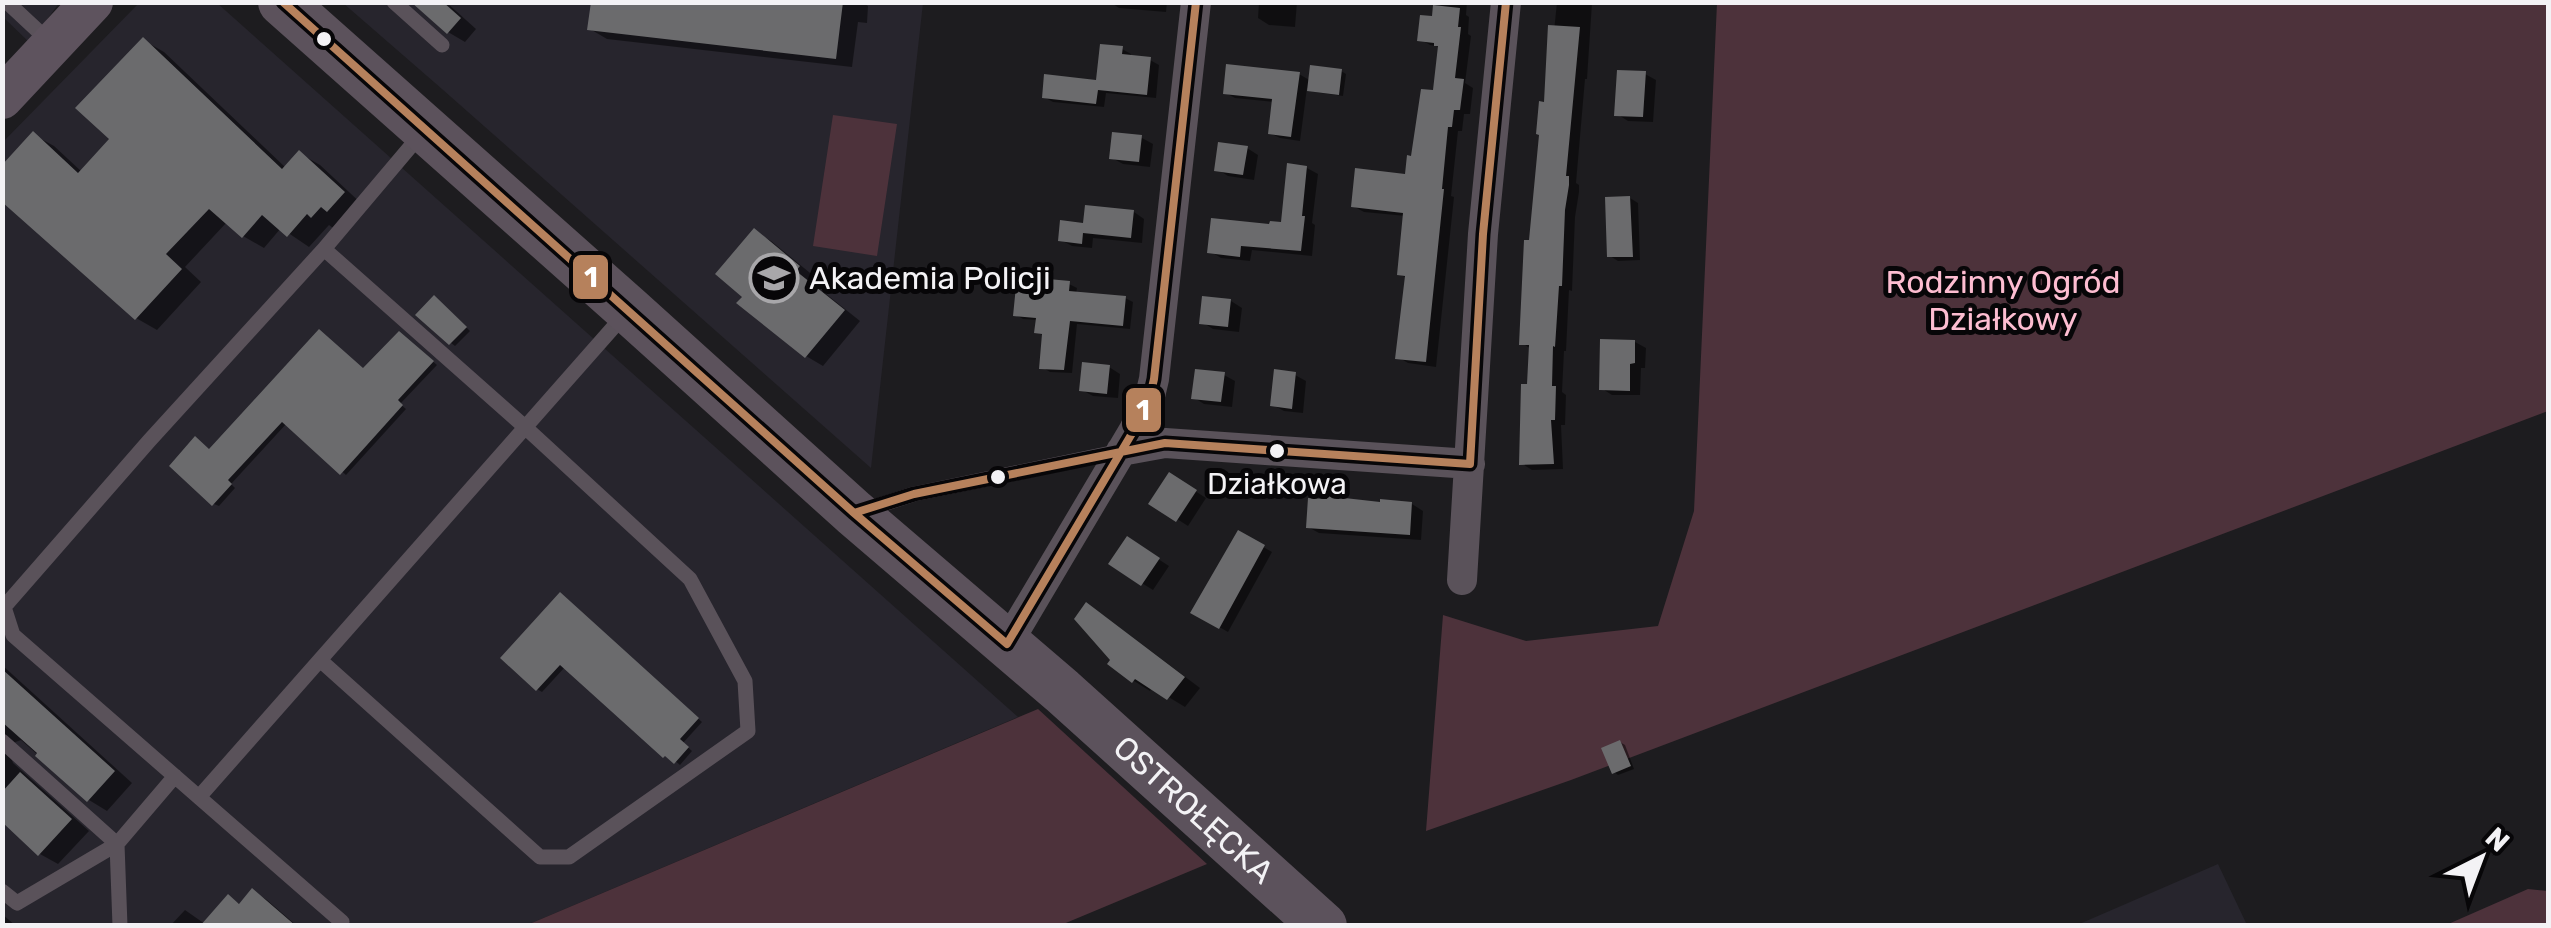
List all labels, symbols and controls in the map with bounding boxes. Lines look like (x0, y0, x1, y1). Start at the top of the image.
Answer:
unlabelled marker (314, 29, 334, 49)
school or university icon: Akademia Policji (748, 252, 800, 304)
line badge: 1 (571, 253, 610, 301)
place label: Akademia Policji (809, 259, 1051, 297)
text: 1 (584, 261, 598, 294)
park label: Rodzinny Ogród Działkowy (1885, 263, 2121, 338)
line badge: 1 (1124, 386, 1163, 434)
text: 1 (1136, 394, 1150, 427)
marker: Działkowa (1267, 441, 1287, 461)
place label: Działkowa (1207, 466, 1347, 502)
unlabelled marker (988, 467, 1008, 487)
street label: OSTROŁĘCKA (1106, 728, 1281, 891)
north arrow (2431, 808, 2531, 908)
text: N (2479, 821, 2516, 859)

